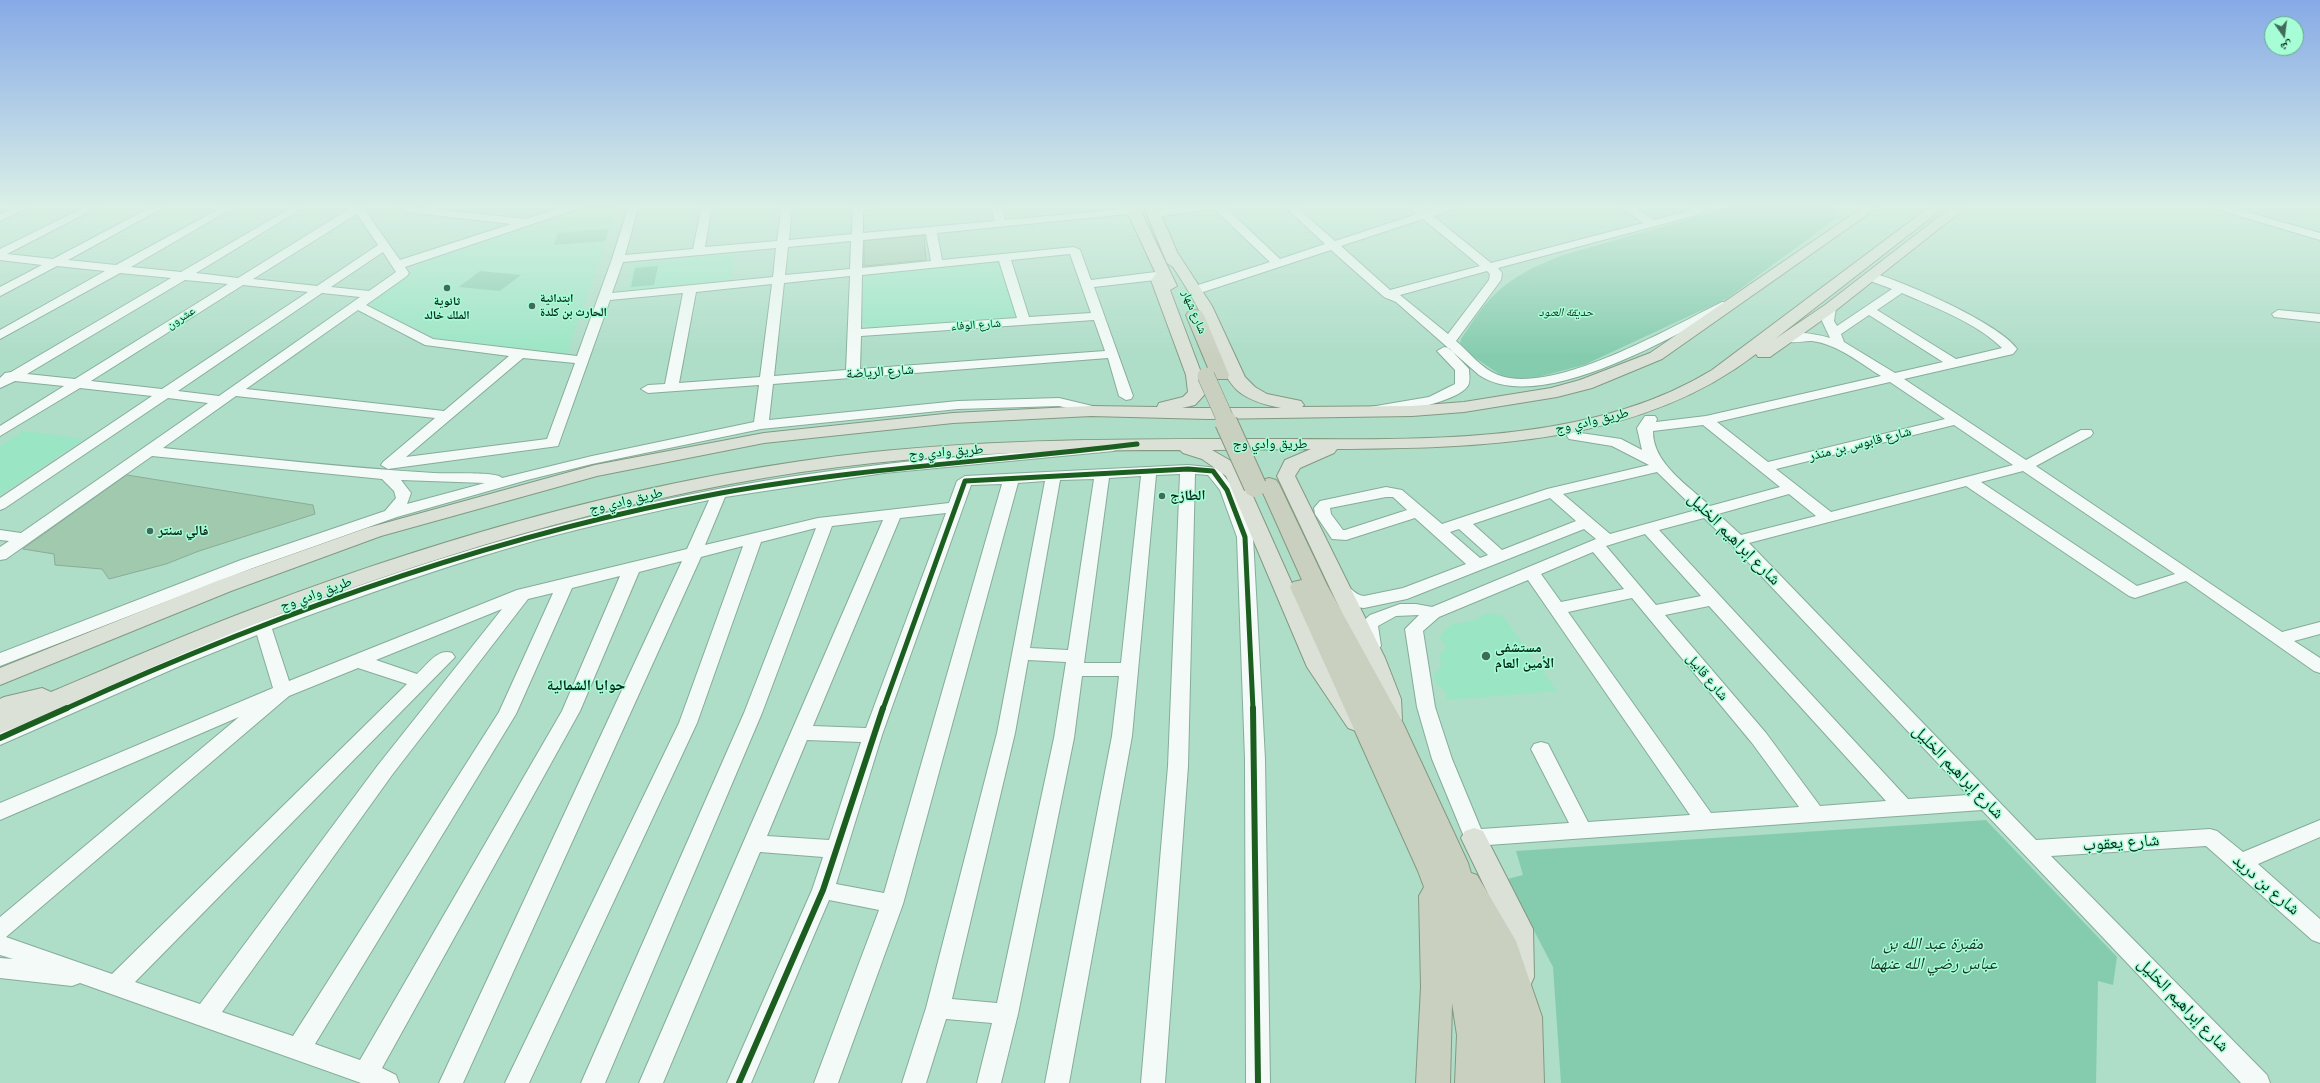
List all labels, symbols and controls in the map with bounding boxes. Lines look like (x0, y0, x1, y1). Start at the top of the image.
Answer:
north arrow (2264, 16, 2304, 56)
text: ش (2279, 38, 2294, 55)
marker: ثانوية الملك خالد (442, 283, 452, 293)
street label: شارع شهار (1178, 288, 1210, 336)
place label: ابتدائية الحارث بن كلدة (540, 292, 607, 320)
place label: ثانوية الملك خالد (424, 295, 470, 323)
marker: ابتدائية الحارث بن كلدة (527, 301, 537, 311)
street label: عشرون (164, 304, 198, 332)
park label: حديقة العنود (1539, 306, 1593, 320)
street label: شارع الوفاء (951, 316, 1001, 334)
street label: شارع الرياضة (846, 361, 914, 383)
street label: طريق وادي وج (1554, 404, 1630, 438)
street label: شارع قابوس بن منذر (1807, 423, 1913, 465)
street label: طريق وادي وج (1232, 436, 1308, 452)
street label: طريق وادي وج (908, 441, 984, 463)
street label: طريق وادي وج (588, 484, 664, 518)
place label: الطازج (1170, 488, 1205, 504)
street label: شارع إبراهيم الخليل (1683, 488, 1785, 590)
marker: الطازج (1157, 491, 1167, 501)
place label: فالي سنتر (158, 523, 208, 539)
marker: فالي سنتر (145, 526, 155, 536)
street label: طريق وادي وج (278, 573, 354, 615)
place label: مستشفى الأمين العام (1495, 640, 1554, 672)
marker: مستشفى الأمين العام (1480, 650, 1492, 662)
street label: شارع قابيل (1682, 650, 1732, 704)
district label: حوايا الشمالية (547, 677, 625, 695)
street label: شارع إبراهيم الخليل (1908, 721, 2008, 823)
street label: شارع يعقوب (2082, 830, 2160, 856)
street label: شارع بن دريد (2228, 850, 2304, 920)
park label: مقبرة عبد الله بن عباس رضي الله عنهما (1869, 934, 1997, 974)
street label: شارع إبراهيم الخليل (2133, 954, 2233, 1056)

